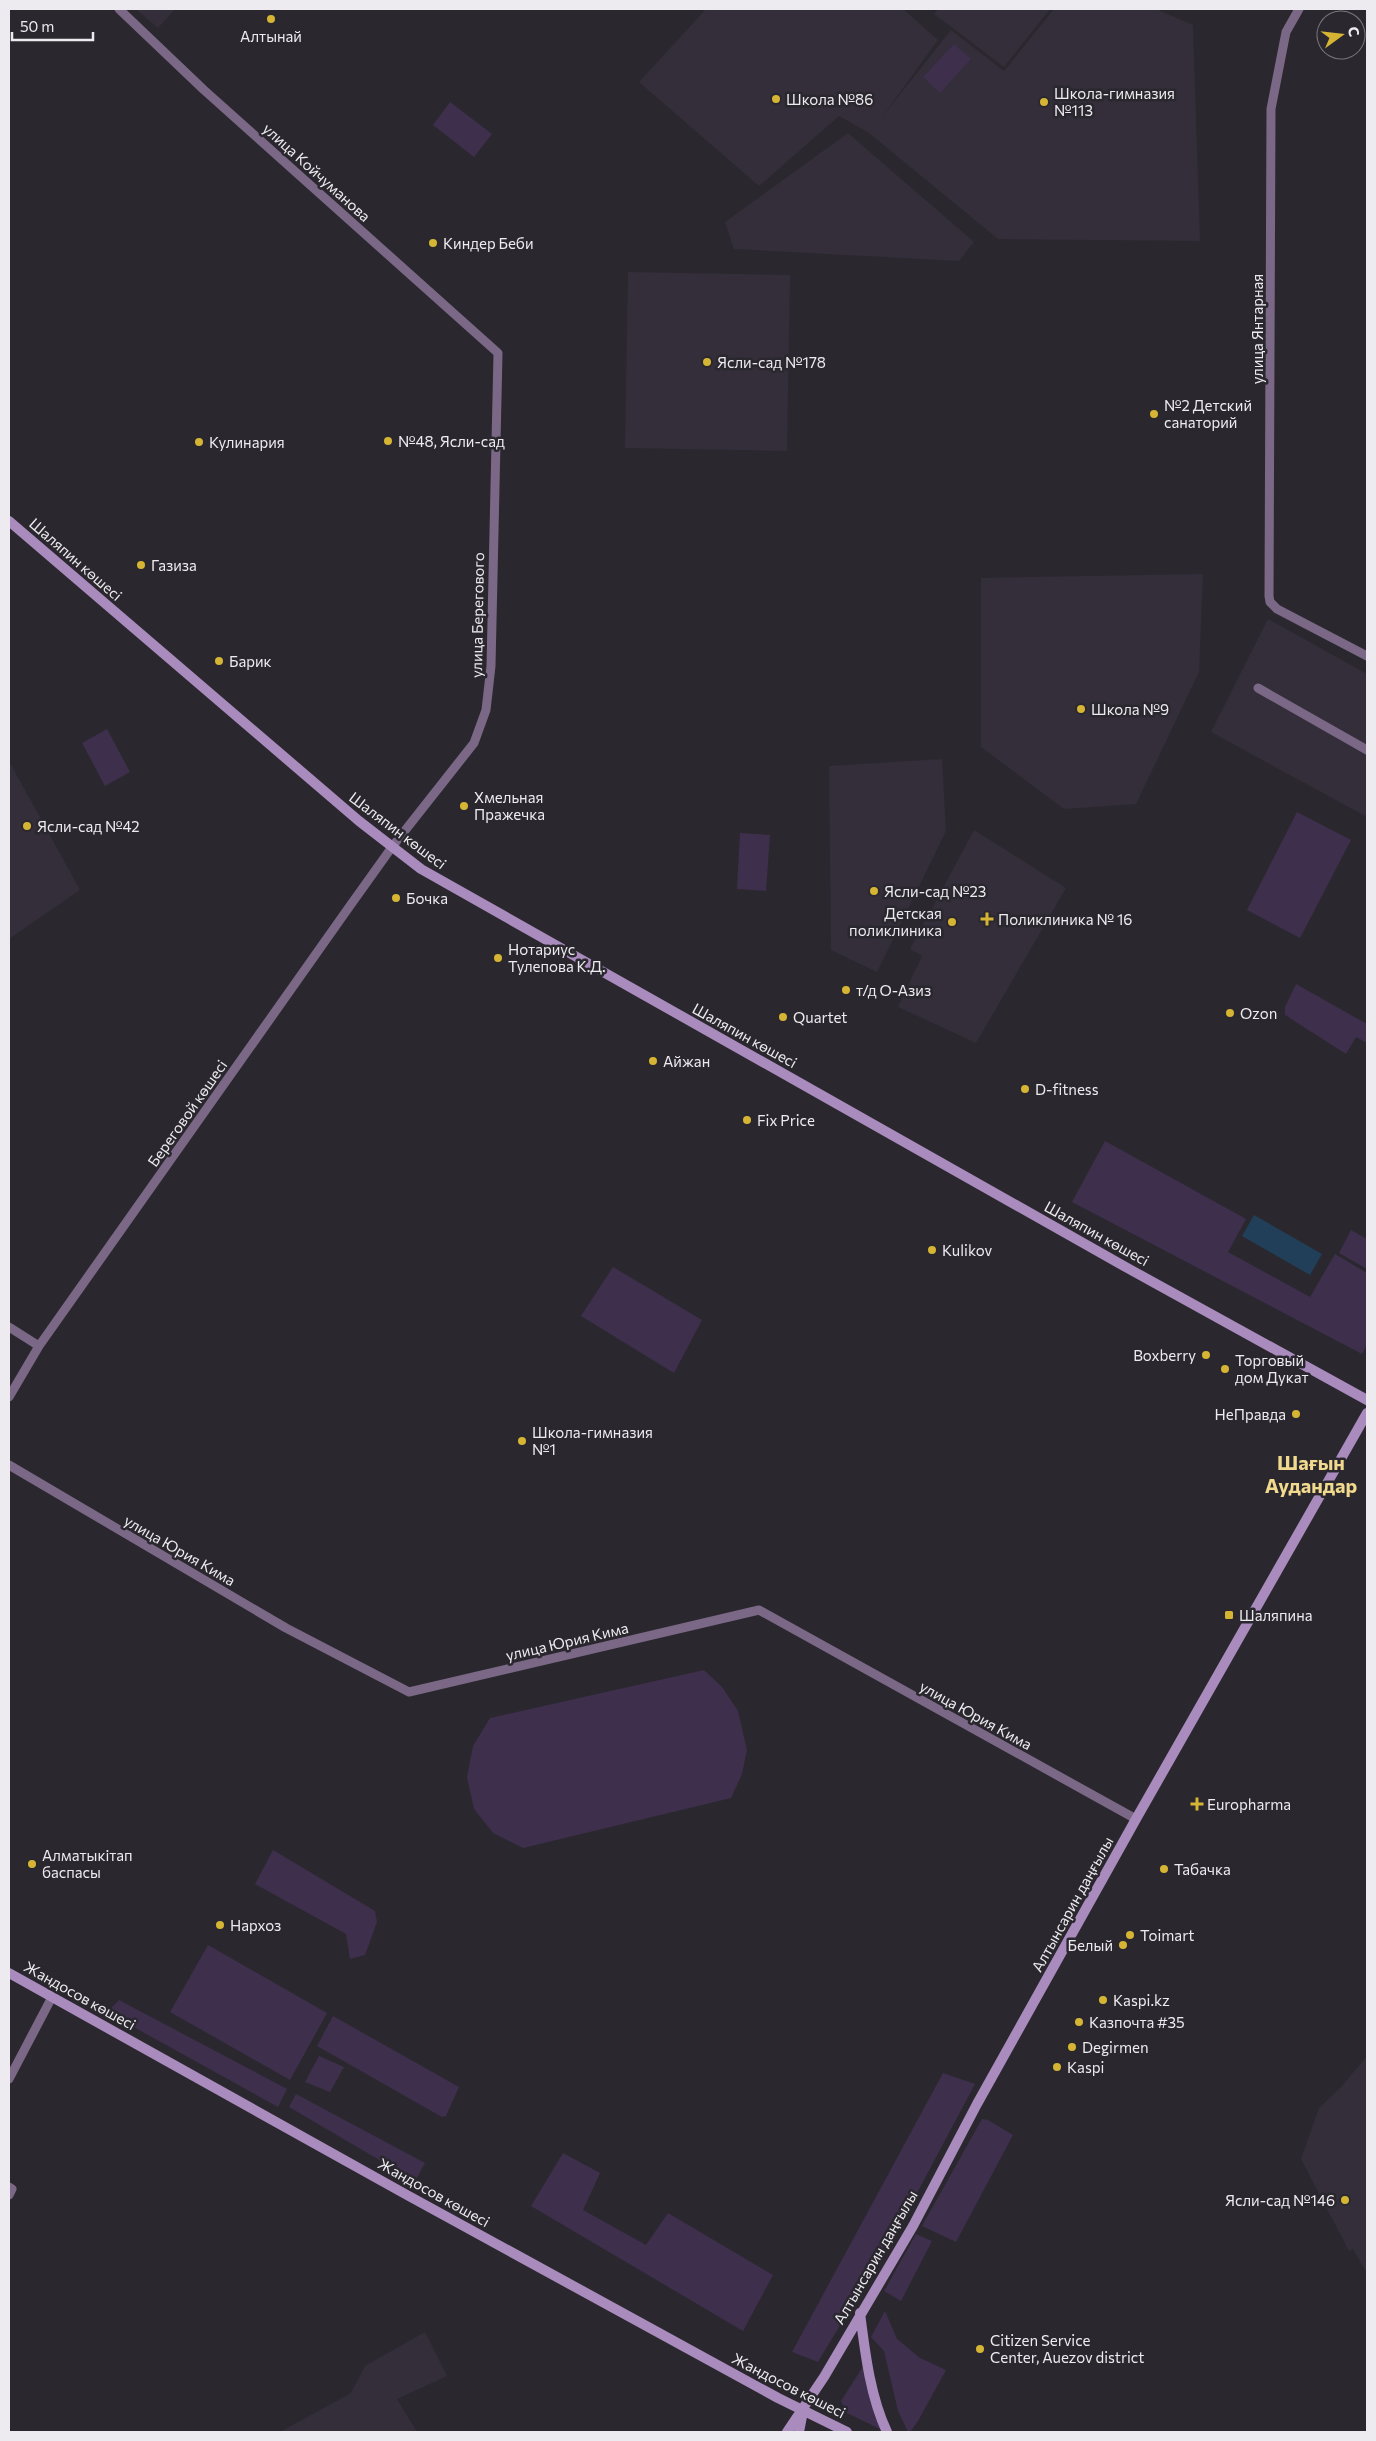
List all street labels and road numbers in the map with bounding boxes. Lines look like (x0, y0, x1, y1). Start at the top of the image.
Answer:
street label: улица Койчуманова (260, 119, 374, 225)
street label: улица Янтарная (1248, 274, 1266, 384)
street label: Шаляпин көшесі (26, 514, 126, 604)
street label: улица Берегового (467, 552, 487, 678)
street label: Шаляпин көшесі (346, 788, 450, 872)
street label: Шаляпин көшесі (690, 999, 800, 1071)
street label: Береговой көшесі (143, 1056, 231, 1170)
street label: Шаляпин көшесі (1042, 1197, 1152, 1269)
street label: улица Юрия Кима (121, 1511, 239, 1589)
street label: улица Юрия Кима (504, 1618, 630, 1664)
street label: улица Юрия Кима (917, 1677, 1035, 1753)
street label: Алтынсарин даңғылы (1027, 1833, 1117, 1975)
street label: Жандосов көшесі (21, 1957, 139, 2033)
street label: Жандосов көшесі (375, 2154, 493, 2230)
street label: Алтынсарин даңғылы (829, 2187, 921, 2327)
street label: Жандосов көшесі (729, 2349, 849, 2421)

